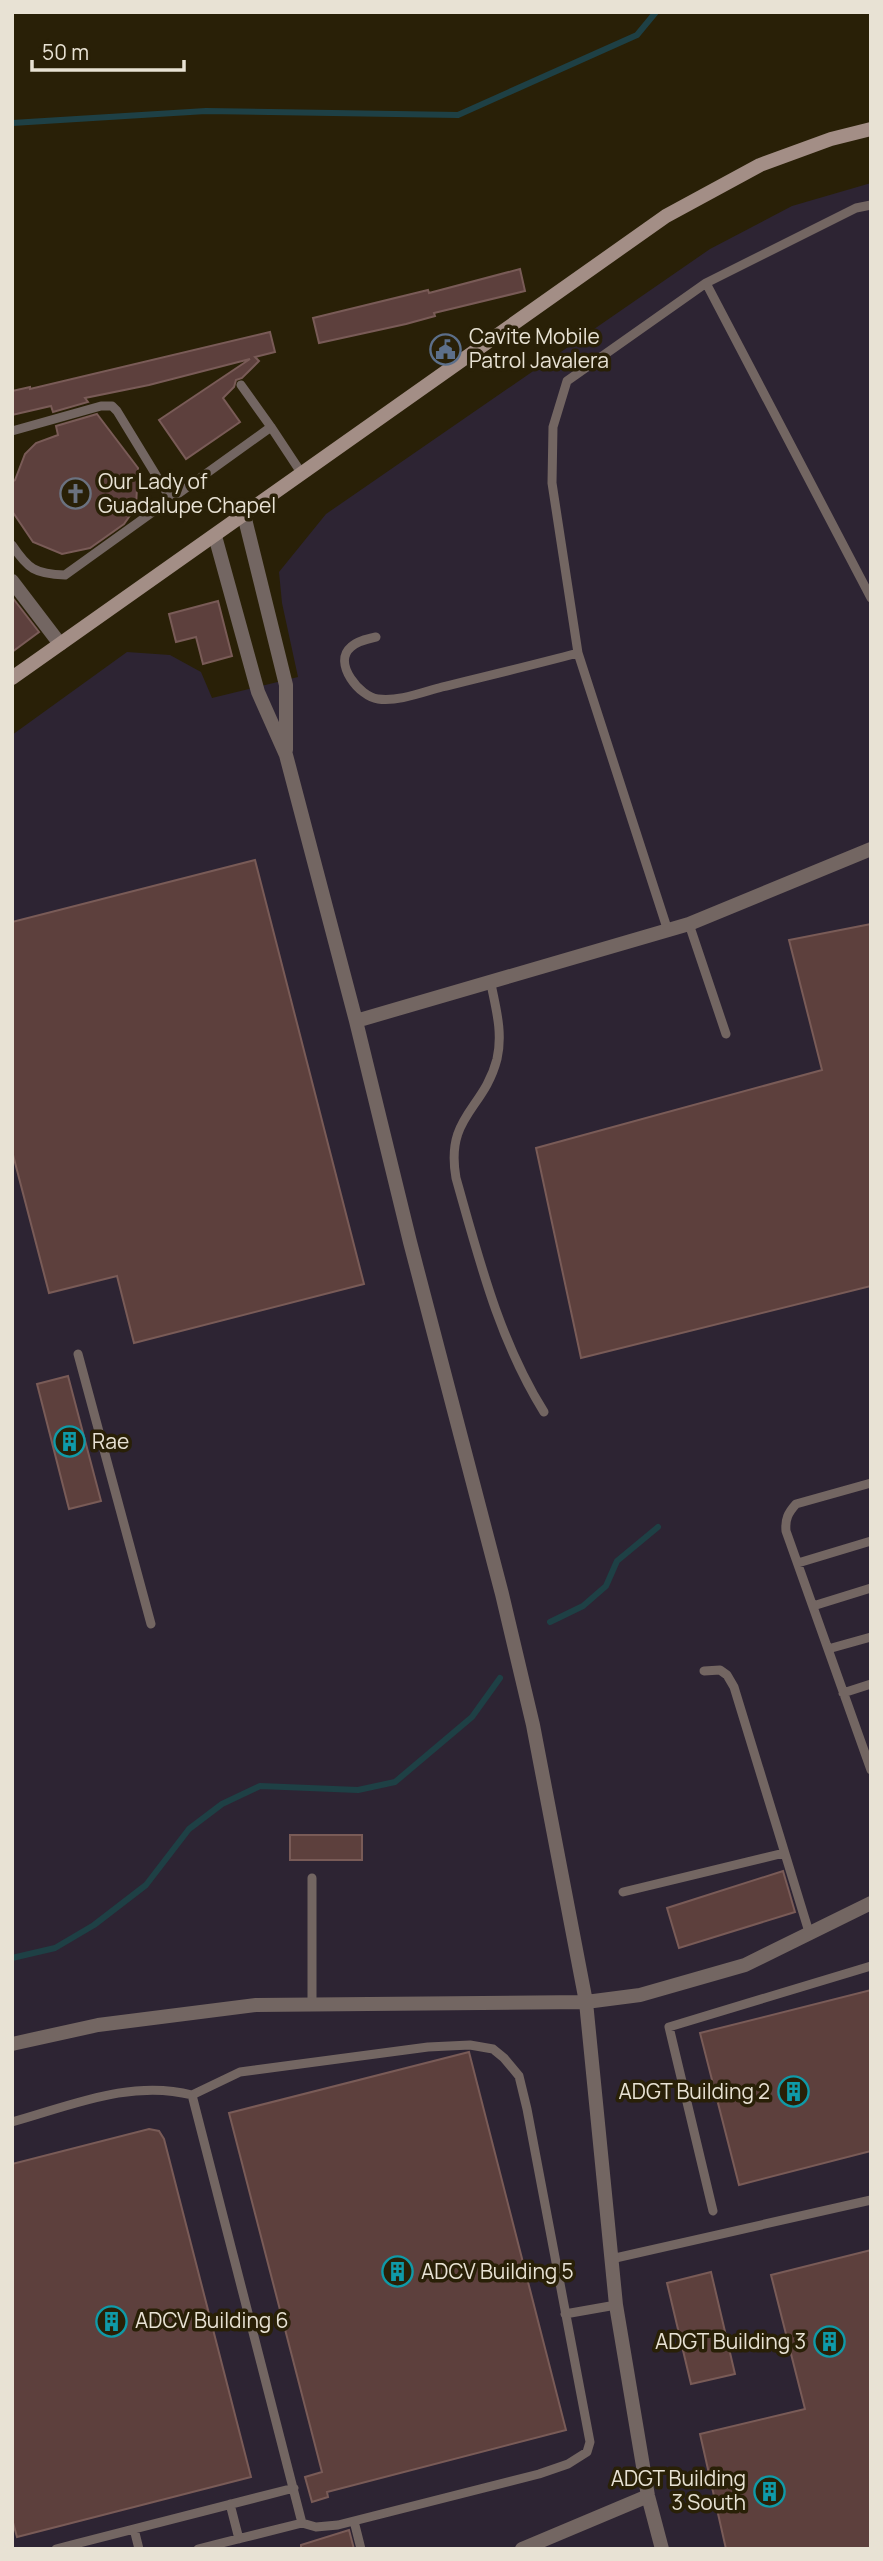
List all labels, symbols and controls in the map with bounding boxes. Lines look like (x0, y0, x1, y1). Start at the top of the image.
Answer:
scale bar (32, 28, 184, 72)
text: 50 m (42, 38, 89, 66)
place label: Cavite Mobile Patrol Javalera (469, 322, 609, 374)
public building icon: Cavite Mobile Patrol Javalera (429, 332, 463, 366)
place label: Our Lady of Guadalupe Chapel (98, 467, 276, 519)
church icon: Our Lady of Guadalupe Chapel (58, 477, 92, 511)
building icon: Rae (52, 1425, 86, 1459)
place label: Rae (92, 1427, 129, 1455)
building icon: ADGT Building 2 (776, 2075, 810, 2109)
place label: ADGT Building 2 (619, 2077, 770, 2105)
building icon: ADCV Building 5 (381, 2255, 415, 2289)
place label: ADCV Building 5 (421, 2257, 574, 2285)
building icon: ADCV Building 6 (95, 2304, 129, 2338)
place label: ADCV Building 6 (135, 2306, 289, 2334)
building icon: ADGT Building 3 (812, 2325, 846, 2359)
place label: ADGT Building 3 (655, 2327, 806, 2355)
place label: ADGT Building 3 South (611, 2464, 746, 2516)
building icon: ADGT Building 3 South (752, 2474, 786, 2508)

